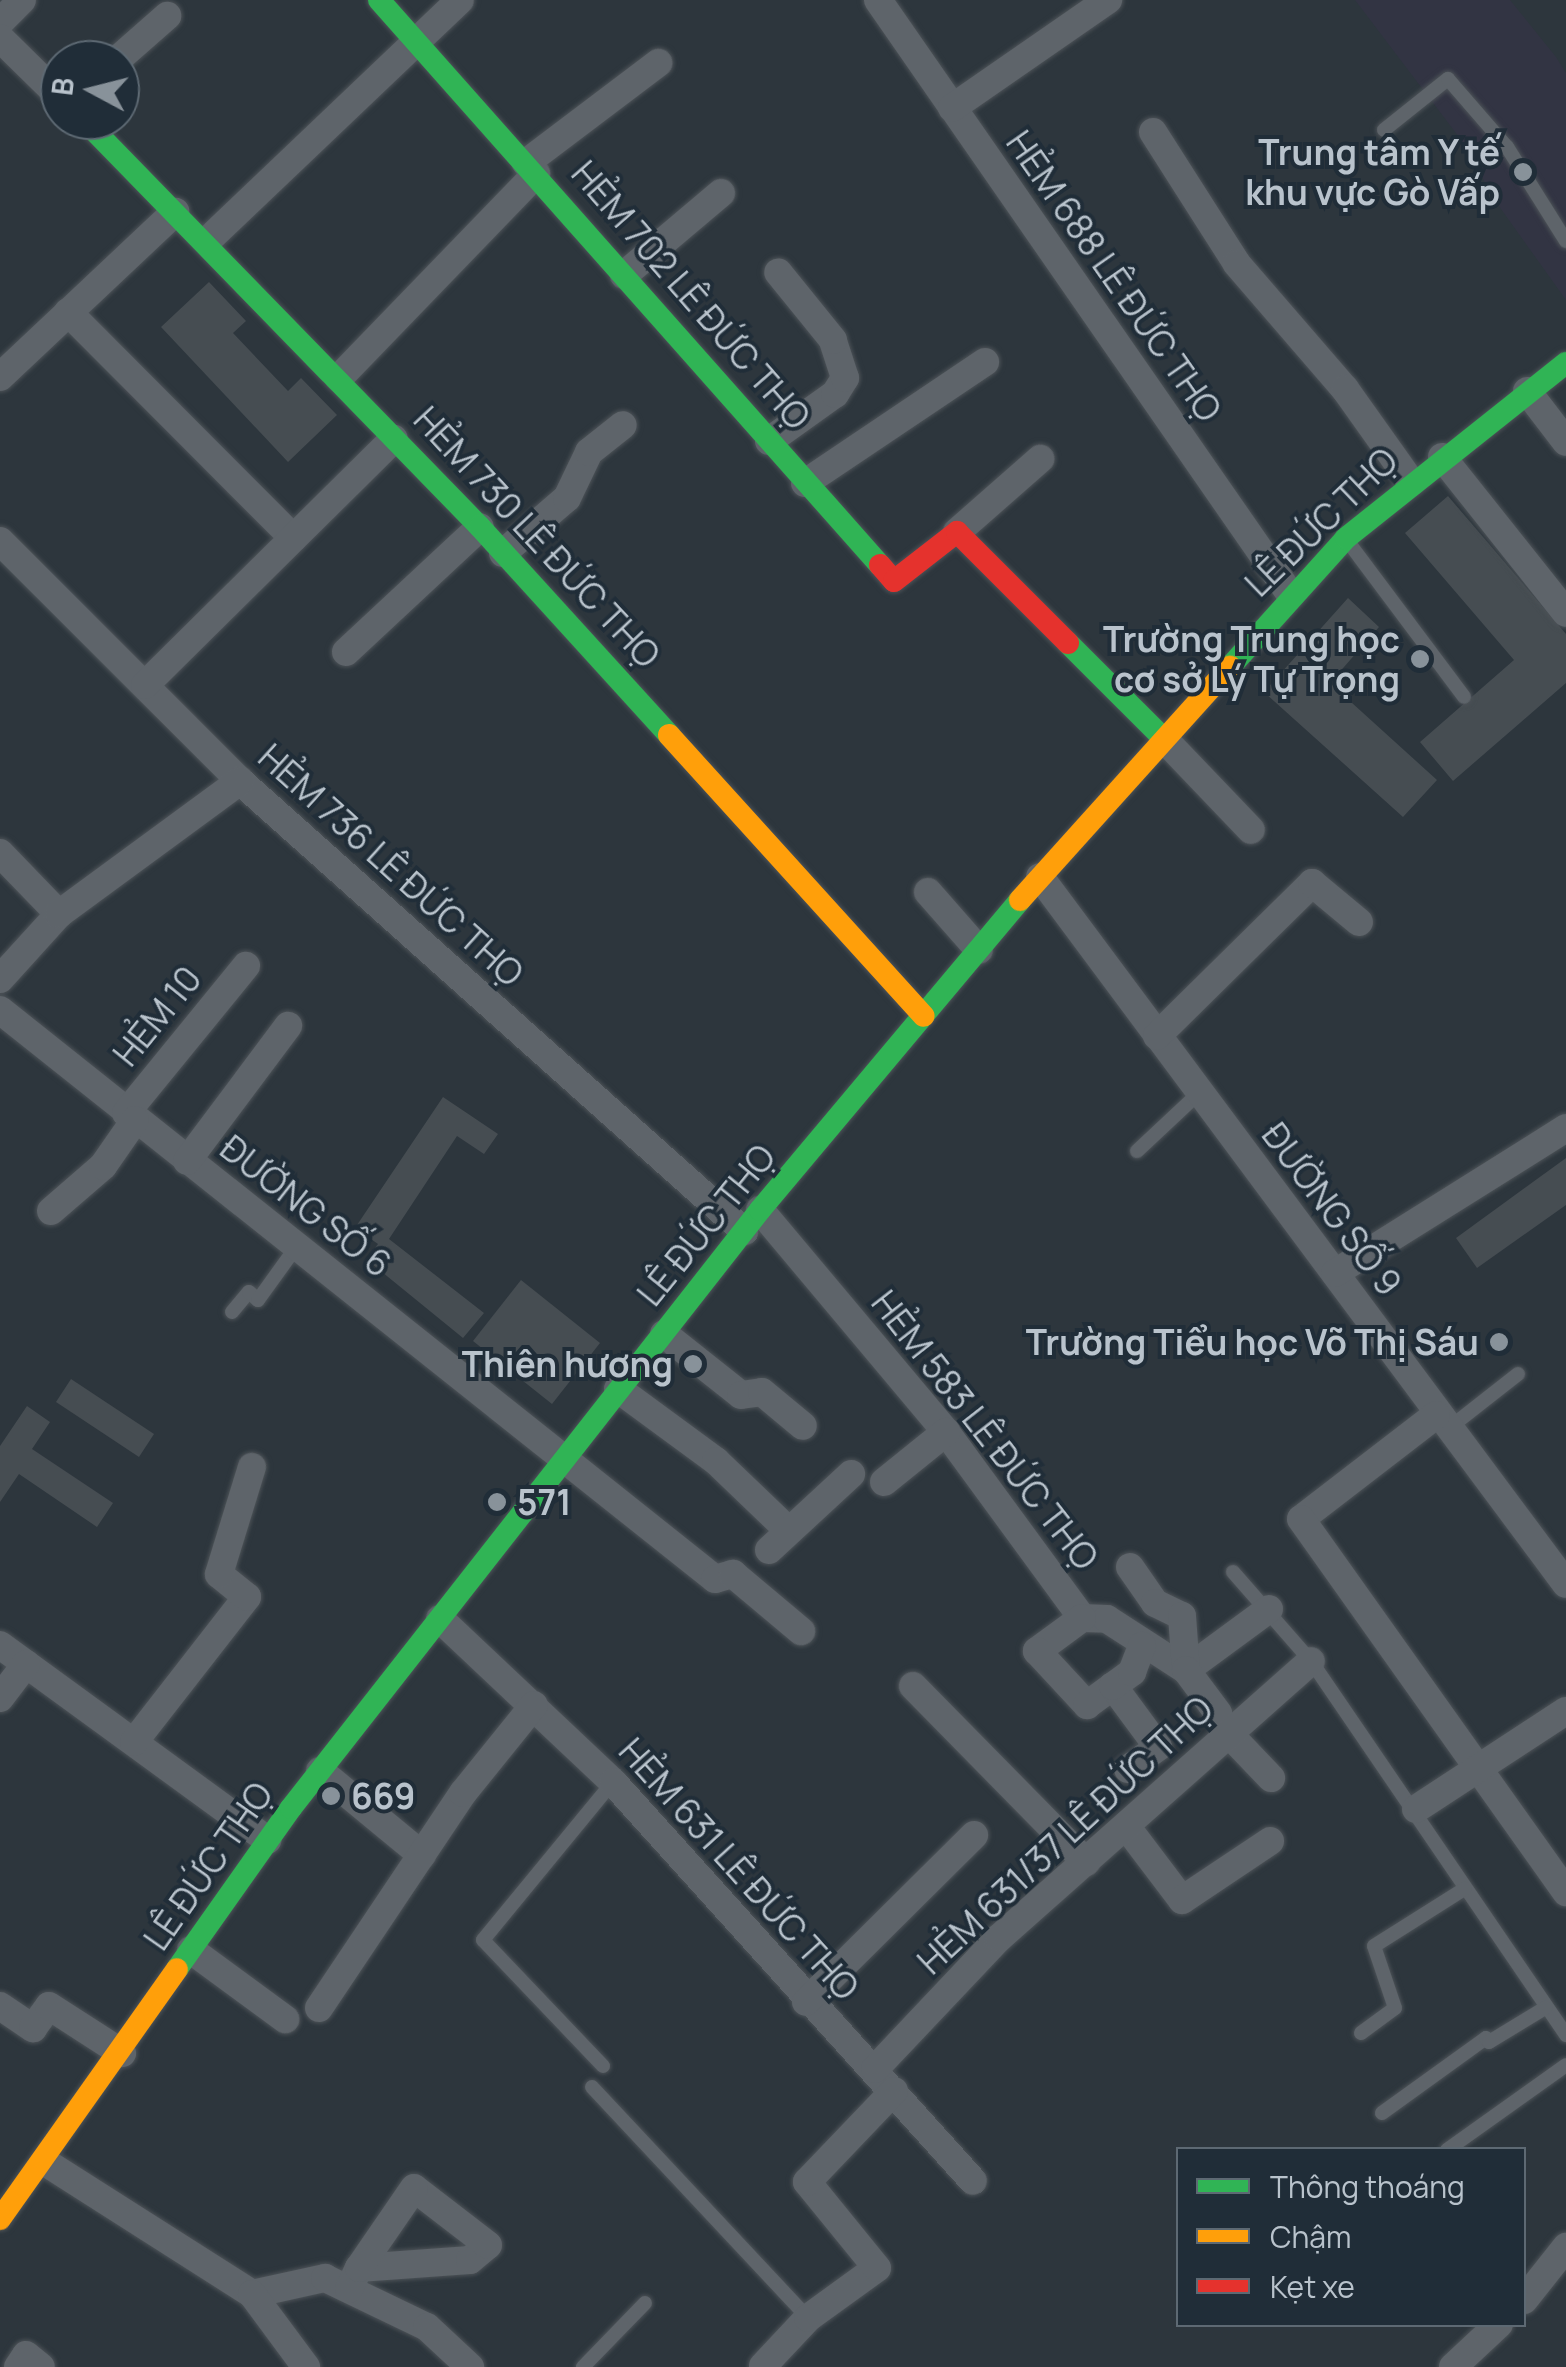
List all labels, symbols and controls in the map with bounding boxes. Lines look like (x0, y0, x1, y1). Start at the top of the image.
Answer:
north arrow (40, 40, 140, 140)
text: B (42, 76, 82, 98)
street label: HẺM 688 LÊ ĐỨC THỌ (998, 123, 1230, 429)
place label: Trung tâm Y tế khu vực Gò Vấp (1245, 131, 1500, 213)
street label: HẺM 702 LÊ ĐỨC THỌ (563, 153, 819, 437)
marker: Trung tâm Y tế khu vực Gò Vấp (1510, 159, 1536, 185)
street label: HẺM 730 LÊ ĐỨC THỌ (406, 398, 668, 676)
street label: LÊ ĐỨC THỌ (1236, 439, 1406, 605)
place label: Trường Trung học cơ sở Lý Tự Trọng (1103, 618, 1400, 700)
marker: Trường Trung học cơ sở Lý Tự Trọng (1409, 648, 1431, 670)
street label: HẺM 736 LÊ ĐỨC THỌ (250, 735, 532, 995)
street label: HẺM 10 (104, 958, 210, 1074)
street label: ĐƯỜNG SỐ 9 (1254, 1115, 1410, 1303)
street label: ĐƯỜNG SỐ 6 (213, 1127, 399, 1285)
street label: LÊ ĐỨC THỌ (628, 1136, 784, 1314)
street label: HẺM 583 LÊ ĐỨC THỌ (863, 1282, 1107, 1578)
place label: Trường Tiểu học Võ Thị Sáu (1026, 1321, 1479, 1363)
marker: Trường Tiểu học Võ Thị Sáu (1488, 1331, 1510, 1353)
place label: Thiên hương (462, 1343, 673, 1385)
marker: Thiên hương (682, 1353, 704, 1375)
place label: 571 (517, 1481, 572, 1523)
marker: 571 (486, 1491, 508, 1513)
street label: HẺM 631/37 LÊ ĐỨC THỌ (909, 1688, 1221, 1982)
street label: HẺM 631 LÊ ĐỨC THỌ (611, 1730, 867, 2008)
street label: LÊ ĐỨC THỌ (135, 1774, 281, 1958)
place label: 669 (351, 1775, 415, 1817)
marker: 669 (320, 1785, 342, 1807)
legend (1176, 2147, 1526, 2327)
text: Thông thoáng (1270, 2166, 1465, 2207)
text: Chậm (1270, 2216, 1351, 2257)
text: Kẹt xe (1270, 2266, 1355, 2307)

